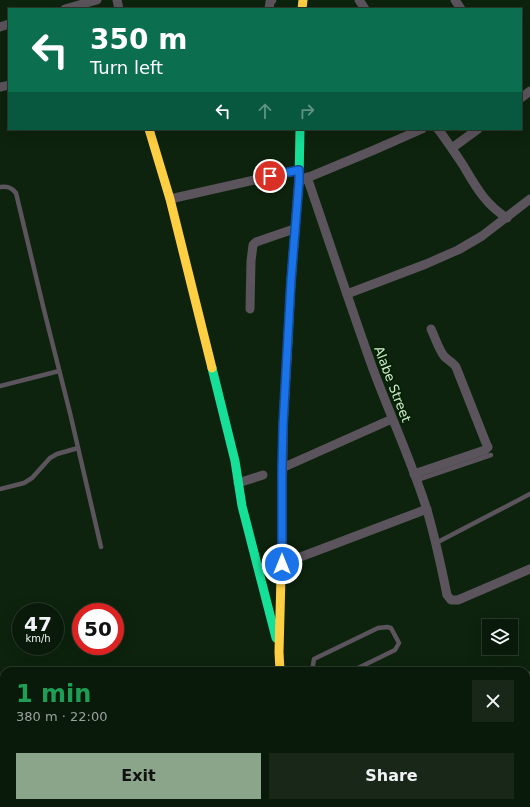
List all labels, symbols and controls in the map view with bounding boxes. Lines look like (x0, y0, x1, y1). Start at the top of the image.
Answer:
text: 350 m (90, 23, 187, 56)
icon: left (24, 24, 76, 76)
text: Turn left (90, 57, 163, 78)
icon: left (212, 100, 234, 122)
icon: ahead (254, 100, 276, 122)
icon: right (296, 100, 318, 122)
pin (253, 159, 287, 193)
icon: arrive (259, 165, 281, 187)
street label: Alabe Street (371, 344, 414, 424)
position arrow (261, 543, 303, 585)
speed limit sign: 50 (72, 603, 124, 655)
text: 47 (24, 612, 52, 636)
map controls (482, 619, 518, 655)
button: layers (482, 619, 518, 655)
text: km/h (25, 633, 51, 644)
text: 1 min (16, 680, 91, 708)
button: close (472, 680, 514, 722)
text: 380 m · 22:00 (16, 709, 107, 724)
button: Exit (16, 753, 261, 799)
button: Share (269, 753, 514, 799)

